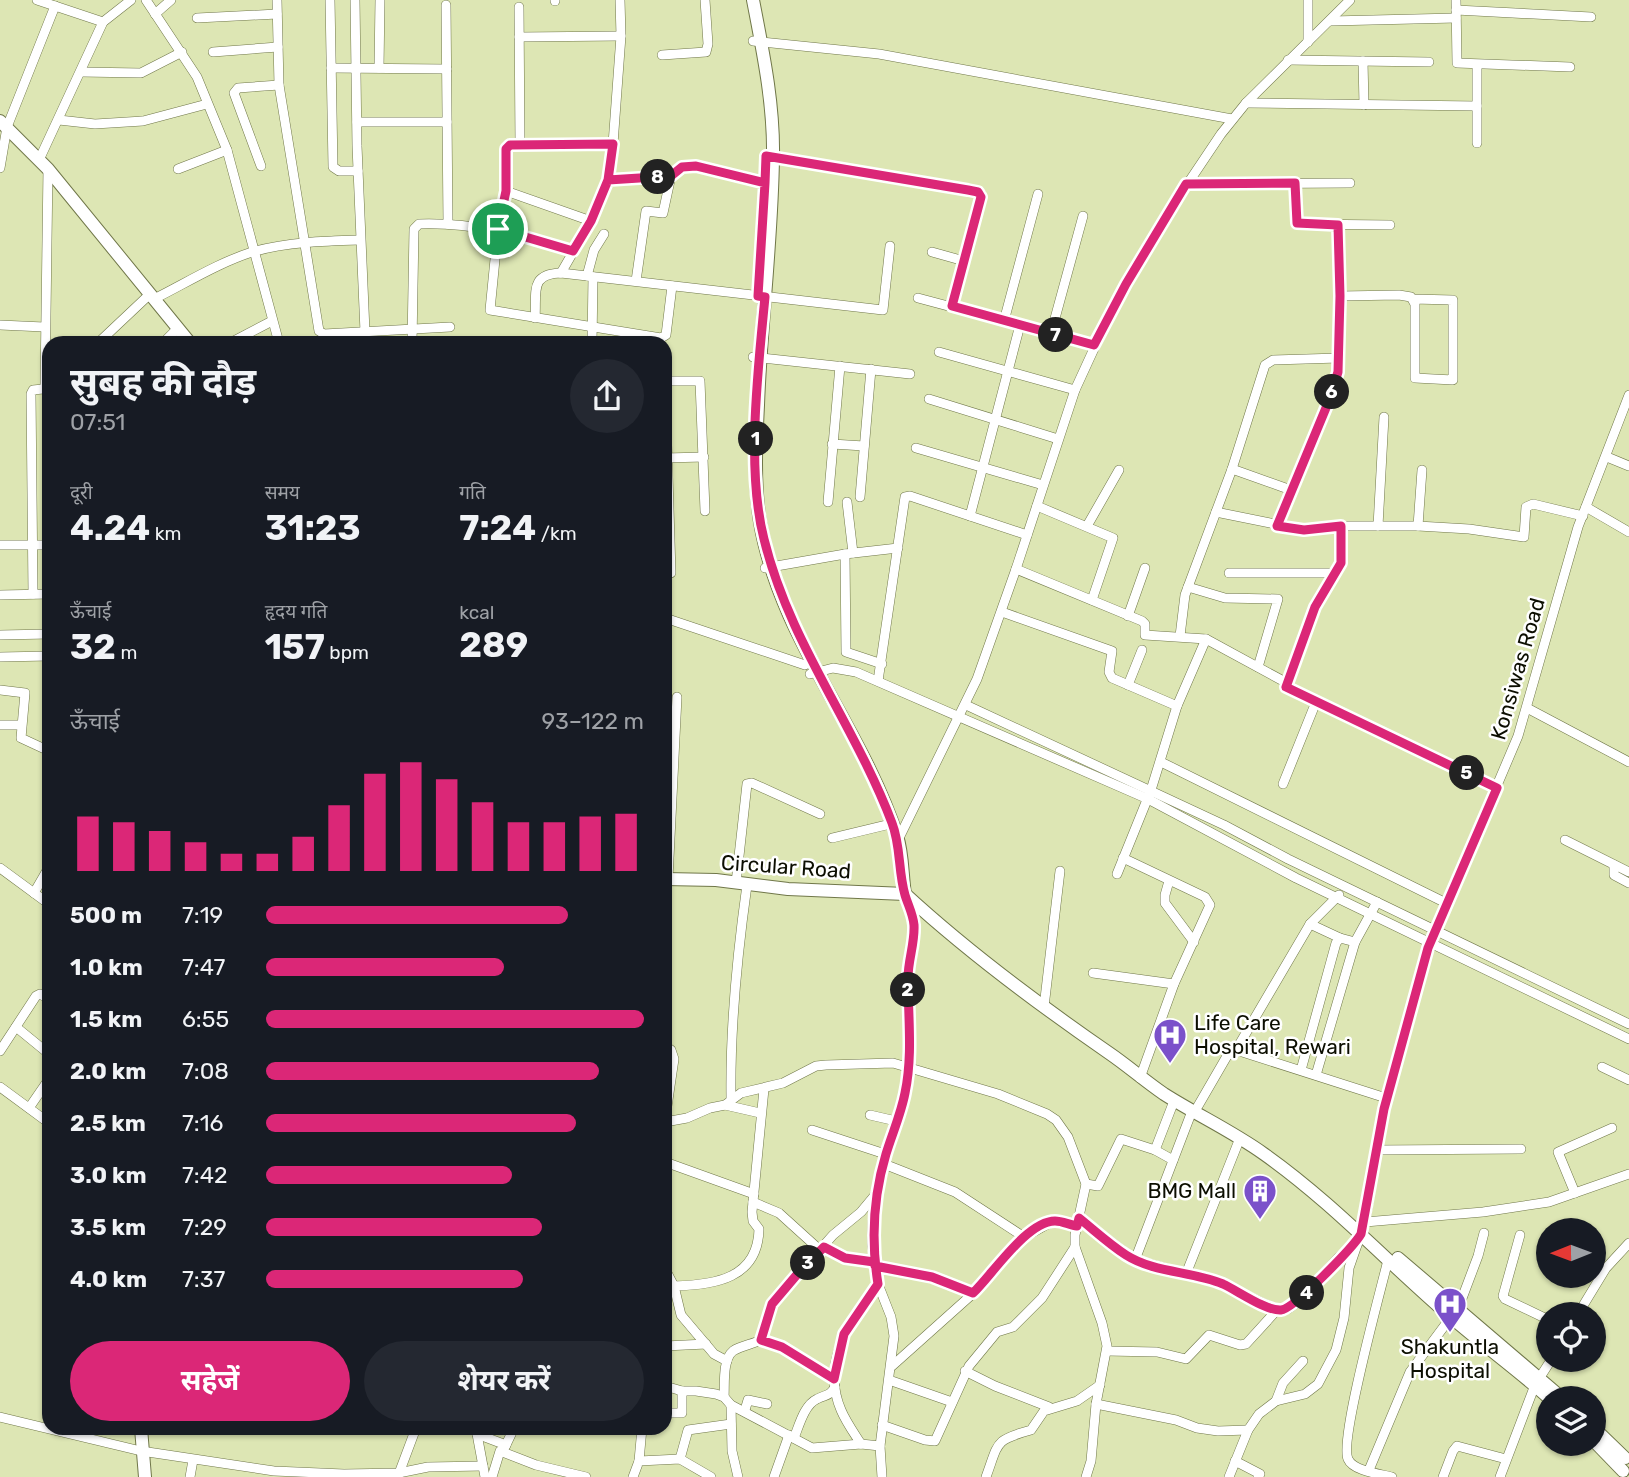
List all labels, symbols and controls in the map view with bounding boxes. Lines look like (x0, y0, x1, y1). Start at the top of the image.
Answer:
pin: 8 (640, 160, 676, 194)
text: 8 (651, 165, 664, 188)
pin (468, 199, 528, 259)
icon: arrive (479, 210, 517, 248)
pin: 7 (1038, 318, 1074, 352)
text: 7 (1050, 323, 1061, 346)
text: सुबह की दौड़ (70, 359, 256, 405)
button: share (570, 359, 644, 433)
pin: 6 (1314, 374, 1350, 410)
text: 6 (1325, 380, 1338, 403)
text: 07:51 (70, 408, 125, 436)
pin: 1 (738, 422, 774, 457)
text: 1 (751, 427, 760, 450)
text: दूरी (70, 481, 93, 504)
text: समय (265, 481, 300, 504)
text: गति (459, 481, 486, 504)
text: 4.24 (70, 507, 150, 549)
text: 31:23 (265, 507, 361, 549)
text: 7:24 (459, 507, 536, 549)
text: km (150, 522, 181, 545)
text: /km (536, 522, 577, 545)
street label: Konsiwas Road (1485, 595, 1550, 743)
text: ऊँचाई (70, 600, 111, 623)
text: हृदय गति (265, 600, 327, 623)
text: kcal (459, 601, 494, 624)
text: 289 (459, 624, 528, 666)
text: 32 (70, 626, 116, 668)
text: 157 (265, 626, 325, 668)
text: m (116, 641, 137, 664)
text: bpm (325, 641, 369, 664)
text: ऊँचाई (70, 707, 120, 735)
text: 93–122 m (542, 707, 644, 735)
pin: 5 (1450, 756, 1484, 790)
text: 5 (1460, 761, 1473, 784)
street label: Circular Road (720, 849, 852, 884)
text: 500 m (70, 901, 142, 929)
text: 7:19 (182, 901, 223, 929)
text: 1.0 km (70, 953, 143, 981)
text: 7:47 (182, 953, 225, 981)
pin: 2 (890, 972, 926, 1007)
text: 2 (901, 978, 914, 1001)
text: 1.5 km (70, 1005, 142, 1033)
text: 6:55 (182, 1005, 229, 1033)
place label: Life Care Hospital, Rewari (1194, 1010, 1351, 1059)
hospital icon: Life Care Hospital, Rewari (1151, 1016, 1189, 1065)
text: 2.0 km (70, 1057, 146, 1085)
text: 7:08 (182, 1057, 229, 1085)
text: 2.5 km (70, 1109, 146, 1137)
text: 7:16 (182, 1109, 223, 1137)
text: 3.0 km (70, 1161, 147, 1189)
text: 7:42 (182, 1161, 227, 1189)
building icon: BMG Mall (1241, 1172, 1279, 1221)
place label: BMG Mall (1147, 1178, 1236, 1203)
text: 3.5 km (70, 1213, 146, 1241)
text: 7:29 (182, 1213, 227, 1241)
north arrow (1536, 1218, 1606, 1288)
map controls (1536, 1218, 1606, 1456)
pin: 3 (790, 1246, 826, 1280)
text: 3 (801, 1251, 814, 1274)
text: 4.0 km (70, 1265, 147, 1293)
text: 7:37 (182, 1265, 225, 1293)
pin: 4 (1290, 1276, 1324, 1310)
text: 4 (1300, 1281, 1313, 1304)
hospital icon: Shakuntla Hospital (1431, 1285, 1469, 1334)
button: locate (1536, 1302, 1606, 1372)
place label: Shakuntla Hospital (1401, 1334, 1499, 1383)
button: सहेजें (70, 1341, 350, 1421)
button: शेयर करें (364, 1341, 644, 1421)
button: layers (1536, 1386, 1606, 1456)

